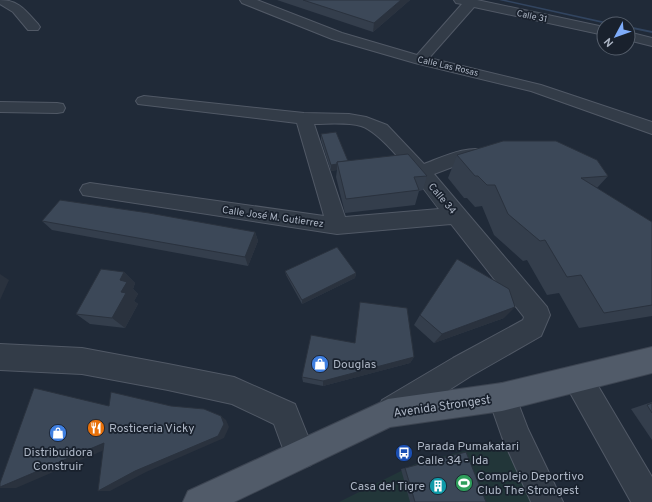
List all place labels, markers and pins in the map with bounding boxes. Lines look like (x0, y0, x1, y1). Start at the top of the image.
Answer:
shop icon: Douglas (310, 354, 330, 374)
place label: Douglas (333, 357, 376, 373)
restaurant icon: Rosticeria Vicky (86, 418, 106, 438)
place label: Rosticeria Vicky (109, 421, 195, 437)
shop icon: Distribuidora Construir (48, 423, 68, 443)
place label: Parada Pumakatari Calle 34 - Ida (417, 439, 519, 469)
bus stop icon: Parada Pumakatari Calle 34 - Ida (394, 443, 414, 463)
place label: Distribuidora Construir (23, 445, 93, 475)
place label: Complejo Deportivo Club The Strongest (477, 469, 584, 499)
sports icon: Complejo Deportivo Club The Strongest (454, 473, 474, 493)
building icon: Casa del Tigre (428, 476, 448, 496)
place label: Casa del Tigre (350, 479, 425, 495)

